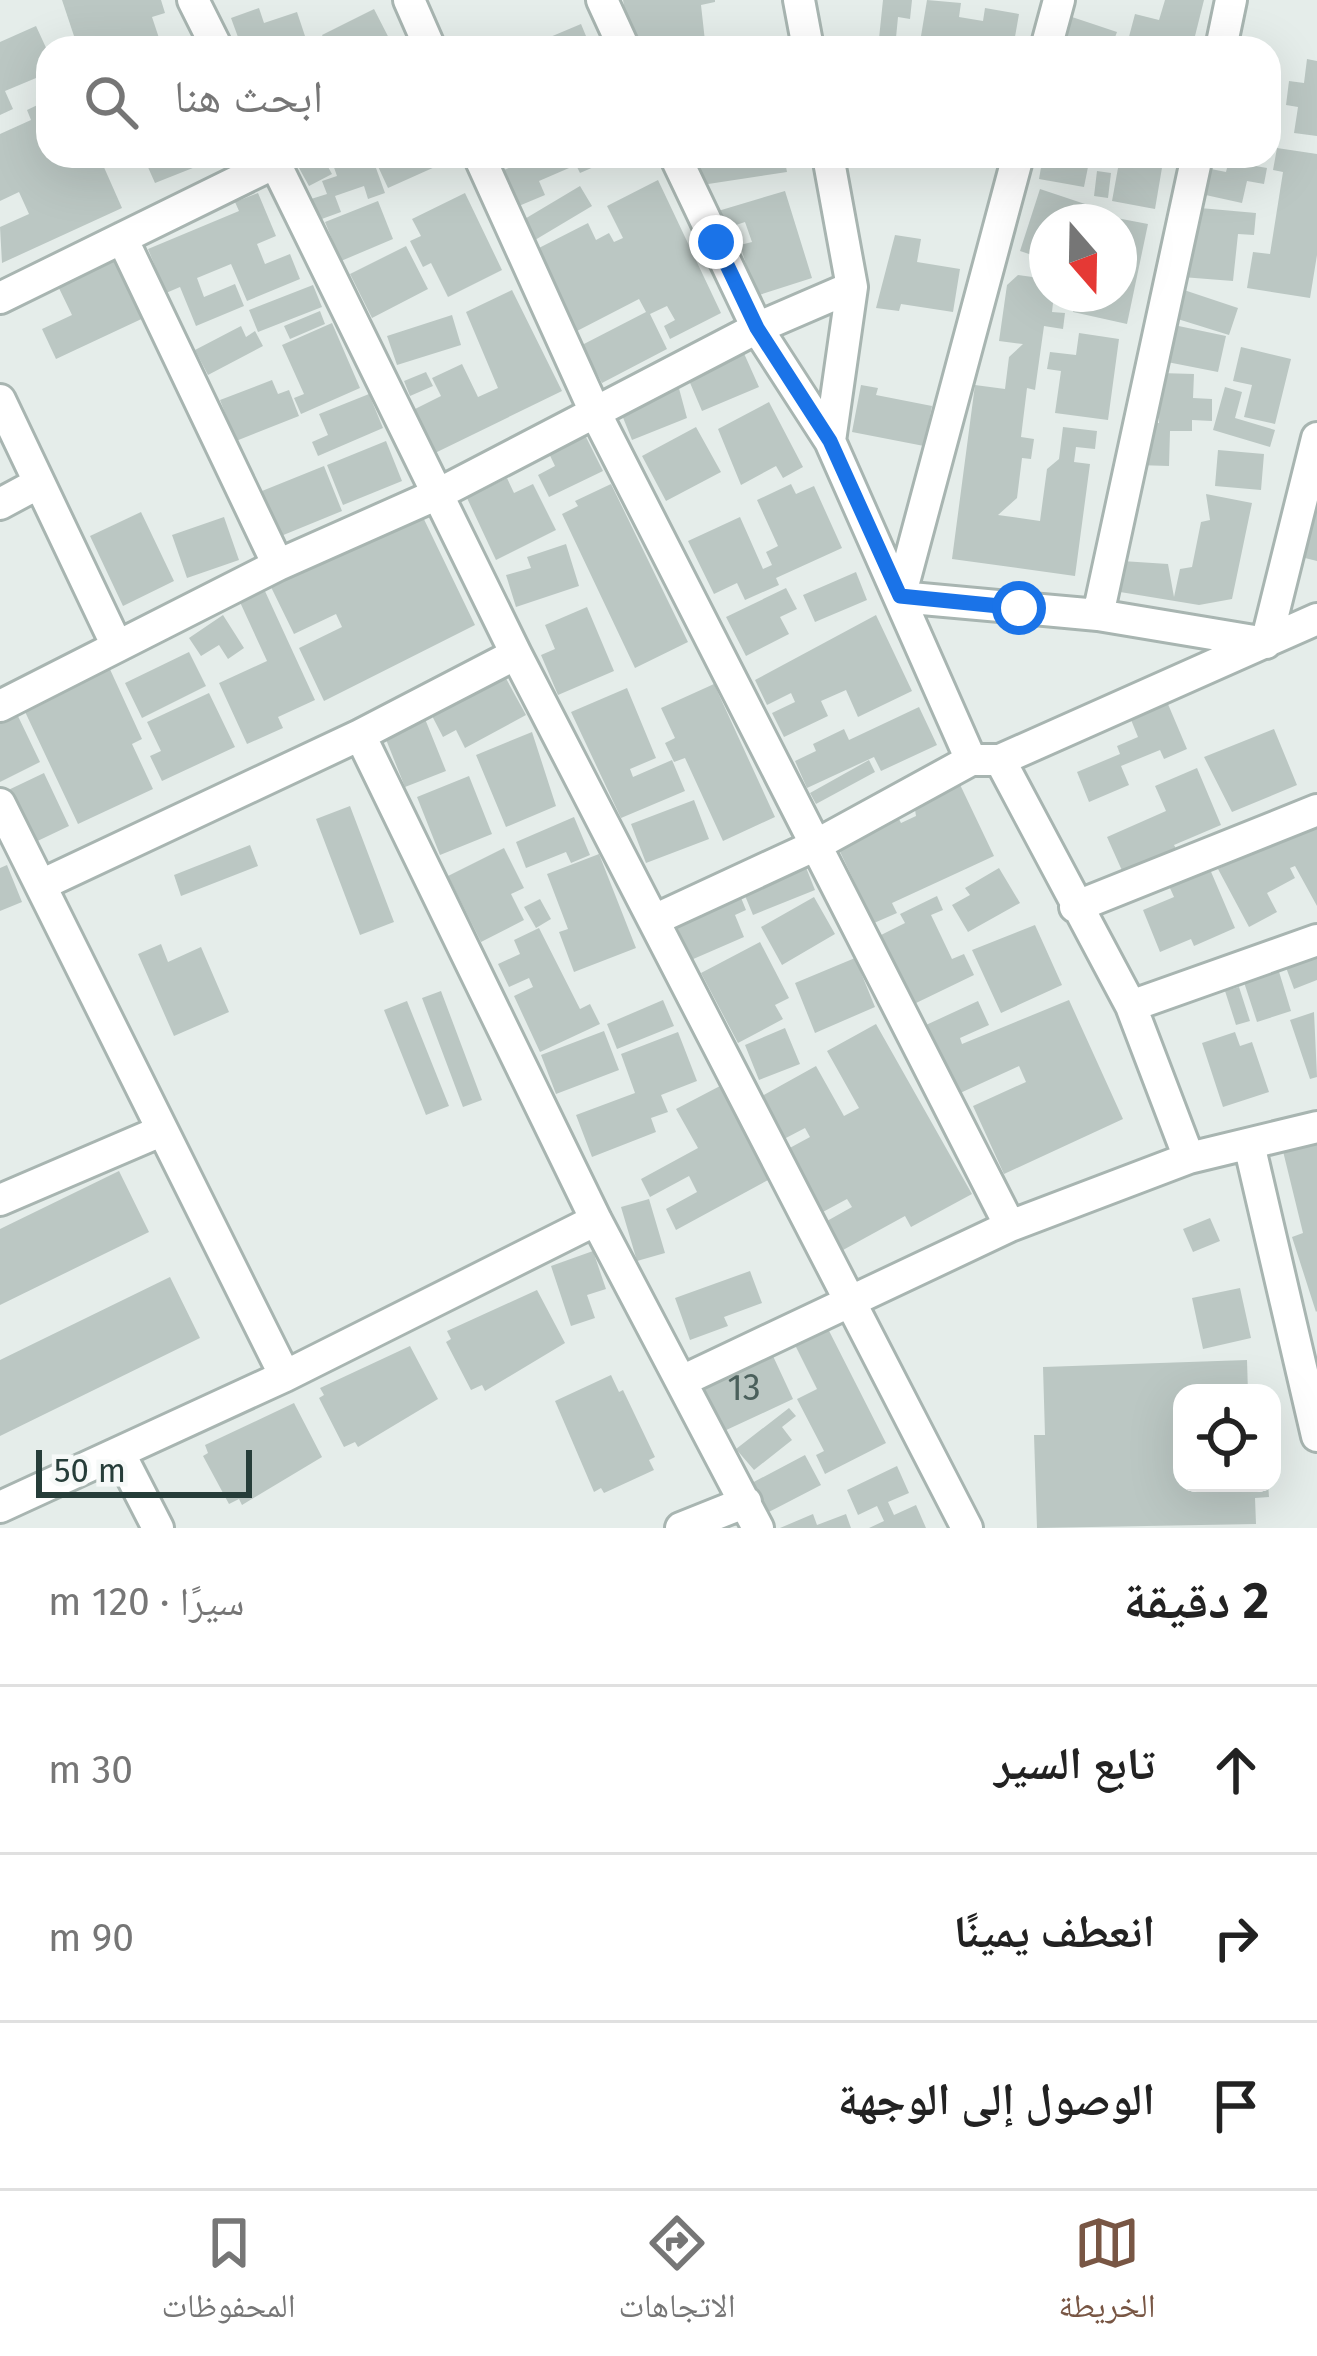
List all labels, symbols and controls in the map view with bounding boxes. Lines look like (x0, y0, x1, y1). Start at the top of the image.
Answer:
search box (36, 36, 1281, 168)
icon: search (78, 69, 144, 135)
text: ابحث هنا (174, 70, 323, 124)
north arrow (1029, 204, 1137, 312)
route end (689, 215, 743, 269)
route start (992, 581, 1046, 635)
house number: 13 (727, 1366, 761, 1410)
map controls (1173, 1384, 1281, 1492)
button: locate (1173, 1384, 1281, 1492)
scale bar (36, 1444, 252, 1497)
text: 50 m (54, 1451, 126, 1491)
text: 2 دقيقة (1123, 1570, 1269, 1632)
text: سيرًا · 120 m (48, 1579, 245, 1625)
text: تابع السير (994, 1737, 1155, 1791)
icon: ahead (1203, 1737, 1269, 1803)
text: 30 m (48, 1747, 133, 1793)
text: انعطف يمينًا (953, 1905, 1155, 1959)
icon: right (1203, 1905, 1269, 1971)
text: 90 m (48, 1915, 134, 1961)
text: الوصول إلى الوجهة (838, 2073, 1155, 2127)
icon: arrive (1203, 2073, 1269, 2139)
tab: المحفوظات (161, 2210, 296, 2338)
tab: الاتجاهات (618, 2210, 736, 2338)
tab: الخريطة (1058, 2210, 1156, 2338)

